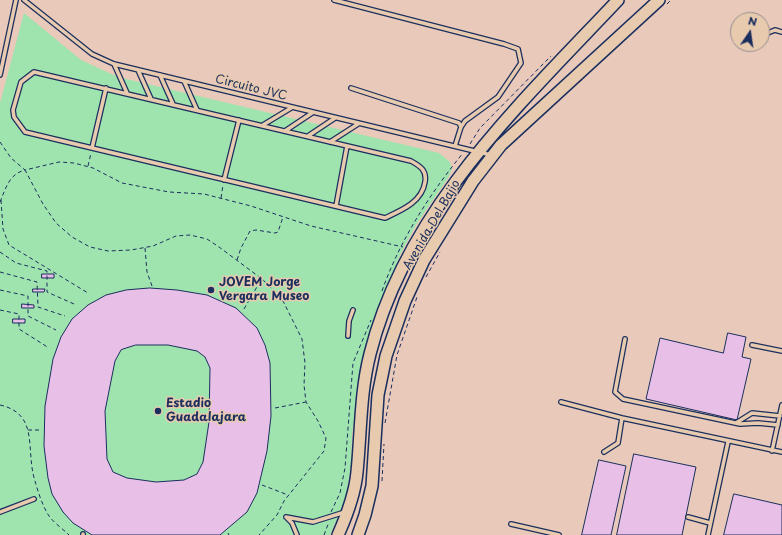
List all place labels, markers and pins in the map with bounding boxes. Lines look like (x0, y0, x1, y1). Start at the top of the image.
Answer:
place label: JOVEM Jorge Vergara Museo (219, 276, 309, 304)
marker: JOVEM Jorge Vergara Museo (206, 285, 216, 295)
place label: Estadio Guadalajara (166, 397, 246, 425)
marker: Estadio Guadalajara (153, 406, 163, 416)

